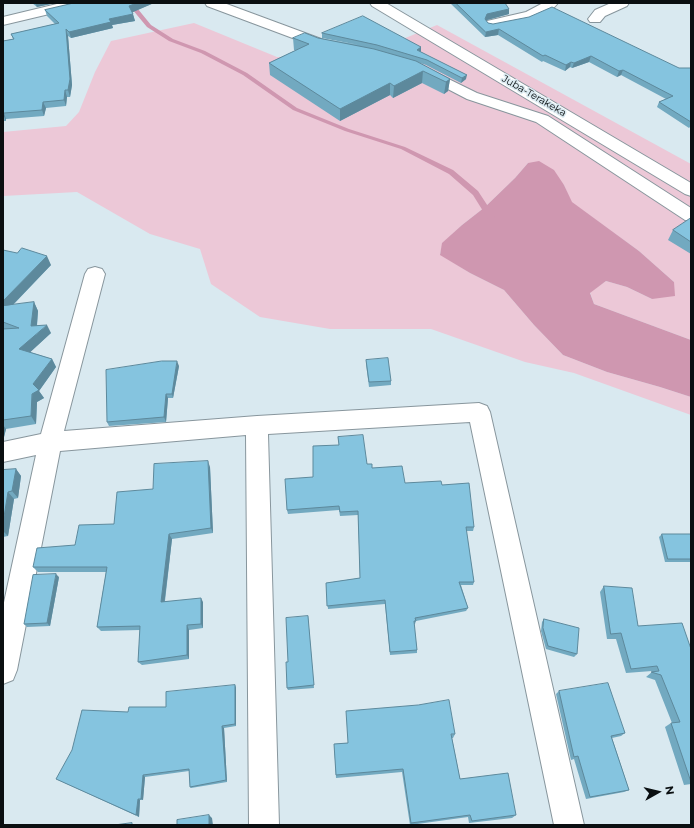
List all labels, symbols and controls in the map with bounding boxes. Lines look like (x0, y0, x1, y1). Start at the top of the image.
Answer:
street label: Juba-Terakeka (500, 73, 568, 119)
north arrow (638, 772, 678, 812)
text: N (662, 785, 677, 796)

